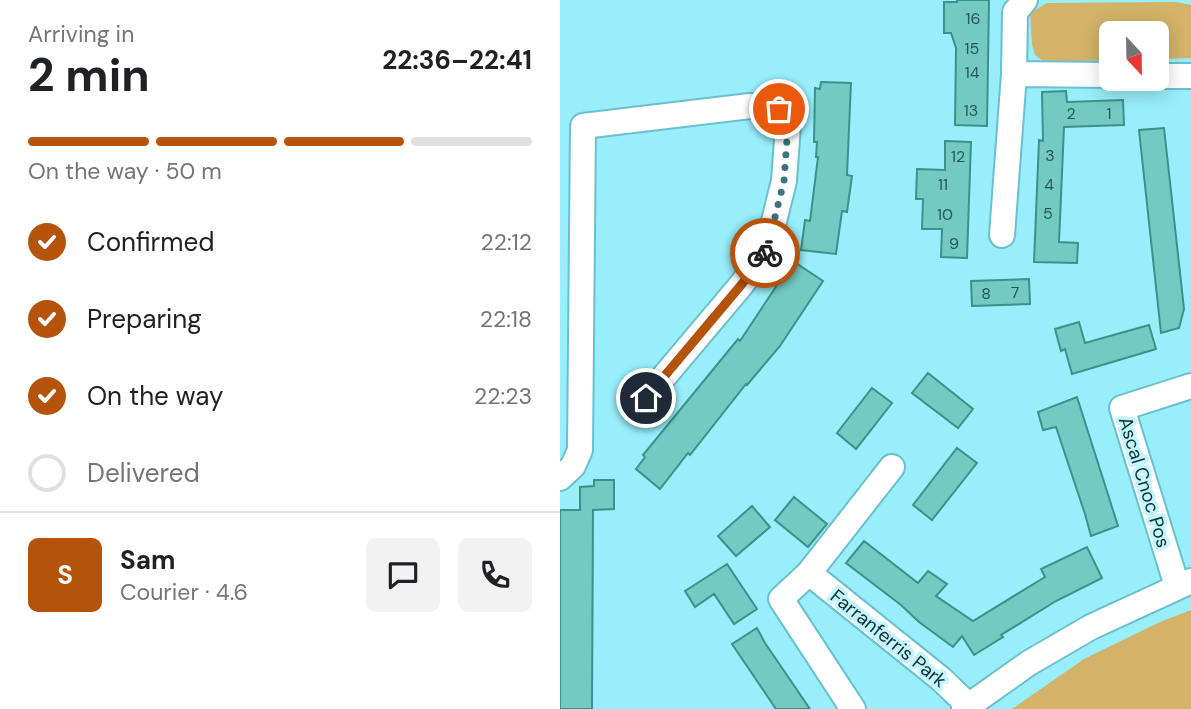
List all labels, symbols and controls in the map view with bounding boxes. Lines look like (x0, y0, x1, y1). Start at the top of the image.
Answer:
house number: 16 (965, 8, 981, 29)
text: Arriving in (28, 19, 134, 49)
north arrow (1099, 21, 1169, 91)
map controls (1099, 21, 1169, 91)
house number: 15 (965, 38, 979, 59)
text: 22:36–22:41 (382, 43, 532, 77)
text: 2 min (28, 45, 150, 105)
house number: 14 (965, 62, 980, 83)
pin (749, 79, 809, 139)
icon: bag (760, 90, 798, 128)
house number: 13 (964, 100, 978, 121)
house number: 2 (1066, 103, 1076, 124)
house number: 1 (1107, 103, 1112, 124)
house number: 3 (1045, 145, 1055, 166)
house number: 12 (951, 146, 965, 167)
text: On the way · 50 m (28, 156, 222, 186)
house number: 11 (938, 174, 948, 195)
house number: 4 (1044, 174, 1054, 195)
house number: 5 (1043, 203, 1053, 224)
house number: 10 (937, 204, 953, 225)
courier (730, 218, 800, 288)
icon: check (28, 223, 66, 261)
text: Confirmed (87, 225, 214, 259)
text: 22:12 (480, 227, 532, 257)
house number: 9 (949, 233, 959, 254)
icon: bike (746, 234, 784, 272)
house number: 7 (1011, 282, 1019, 303)
house number: 8 (981, 283, 991, 304)
icon: check (28, 300, 66, 338)
text: Preparing (87, 302, 202, 336)
text: 22:18 (480, 304, 532, 334)
pin (616, 368, 676, 428)
icon: check (28, 377, 66, 415)
text: On the way (87, 379, 223, 413)
icon: home (627, 379, 665, 417)
text: 22:23 (474, 381, 532, 411)
street label: Ascal Cnoc Pos (1113, 414, 1176, 551)
text: Delivered (87, 456, 200, 490)
button: chat (366, 538, 440, 612)
button: phone (458, 538, 532, 612)
text: Sam (120, 543, 175, 577)
text: S (57, 558, 73, 592)
text: Courier · 4.6 (120, 577, 248, 607)
street label: Farranferris Park (825, 584, 952, 693)

